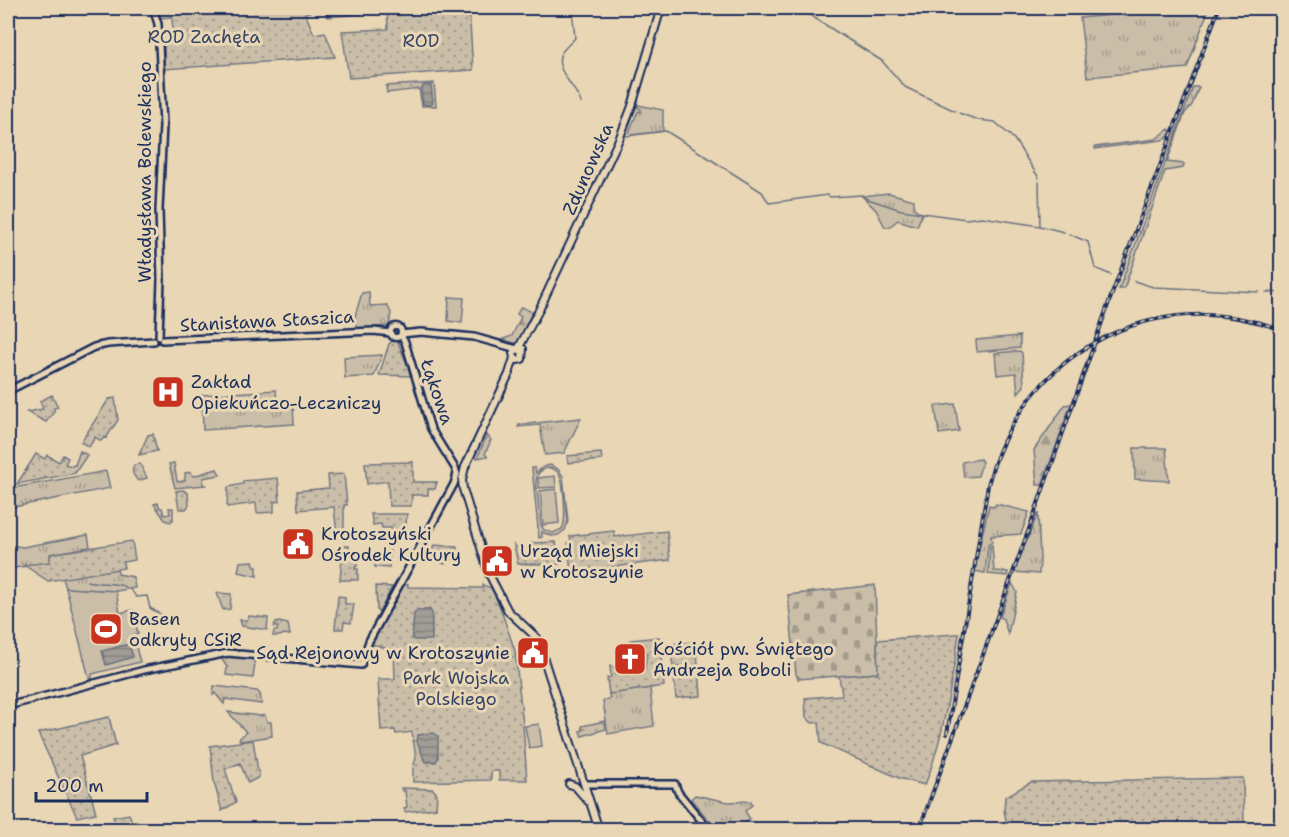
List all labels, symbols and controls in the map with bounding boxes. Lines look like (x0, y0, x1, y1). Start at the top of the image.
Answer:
park label: ROD Zachęta (147, 25, 261, 49)
park label: ROD (402, 29, 440, 53)
street label: Władysława Bolewskiego (133, 61, 157, 283)
street label: Zdunowska (557, 119, 619, 219)
street label: Stanisława Staszica (179, 304, 355, 338)
street label: Łąkowa (414, 355, 459, 428)
place label: Zakład Opiekuńczo-Leczniczy (191, 370, 381, 415)
hospital icon: Zakład Opiekuńczo-Leczniczy (150, 374, 186, 410)
place label: Krotoszyński Ośrodek Kultury (321, 522, 461, 567)
public building icon: Krotoszyński Ośrodek Kultury (280, 526, 316, 562)
place label: Urząd Miejski w Krotoszynie (520, 539, 644, 584)
public building icon: Urząd Miejski w Krotoszynie (479, 543, 515, 579)
place label: Basen odkryty CSiR (129, 607, 242, 652)
sports icon: Basen odkryty CSiR (88, 611, 124, 647)
public building icon: Sąd Rejonowy w Krotoszynie (515, 635, 551, 671)
place label: Kościół pw. Świętego Andrzeja Boboli (653, 637, 834, 682)
place label: Sąd Rejonowy w Krotoszynie (256, 641, 510, 665)
church icon: Kościół pw. Świętego Andrzeja Boboli (612, 641, 648, 677)
park label: Park Wojska Polskiego (403, 666, 509, 711)
scale bar (36, 765, 147, 803)
text: 200 m (45, 774, 104, 798)

